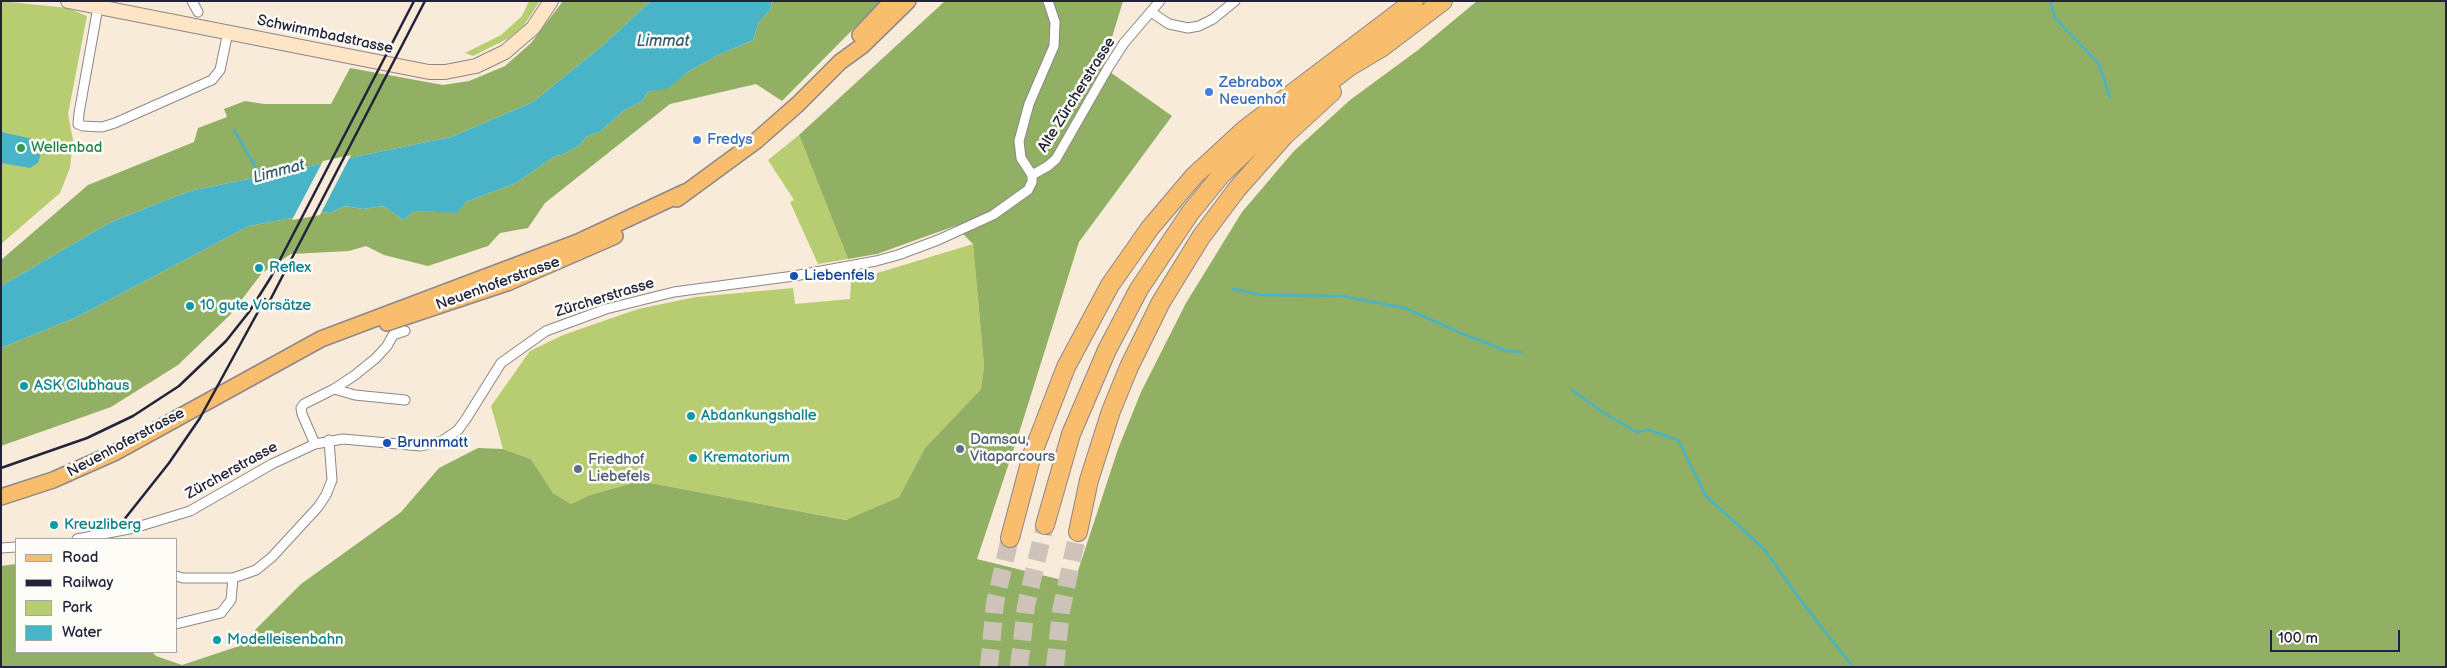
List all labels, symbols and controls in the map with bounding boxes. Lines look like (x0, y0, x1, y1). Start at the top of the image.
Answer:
street label: Schwimmbadstrasse (255, 12, 395, 58)
water label: Limmat (637, 32, 689, 52)
street label: Alte Zürcherstrasse (1034, 34, 1120, 156)
place label: Zebrabox Neuenhof (1219, 74, 1286, 109)
marker: Zebrabox Neuenhof (1203, 86, 1215, 98)
place label: Fredys (707, 131, 753, 149)
marker: Fredys (691, 134, 703, 146)
place label: Wellenbad (31, 139, 102, 157)
marker: Wellenbad (15, 142, 27, 154)
water label: Limmat (251, 156, 307, 188)
street label: Neuenhoferstrasse (434, 253, 562, 315)
place label: Reflex (269, 259, 311, 277)
marker: Reflex (253, 262, 265, 274)
place label: Liebenfels (804, 267, 875, 285)
marker: Liebenfels (788, 270, 800, 282)
street label: Zürcherstrasse (553, 274, 657, 322)
place label: 10 gute Vorsätze (200, 297, 311, 315)
marker: 10 gute Vorsätze (184, 300, 196, 312)
place label: ASK Clubhaus (34, 377, 129, 395)
marker: ASK Clubhaus (18, 380, 30, 392)
street label: Neuenhoferstrasse (64, 404, 188, 482)
place label: Abdankungshalle (701, 407, 817, 425)
marker: Abdankungshalle (685, 410, 697, 422)
place label: Damsau, Vitaparcours (970, 431, 1055, 466)
place label: Brunnmatt (397, 434, 468, 452)
marker: Brunnmatt (381, 437, 393, 449)
street label: Zürcherstrasse (183, 438, 281, 504)
marker: Damsau, Vitaparcours (954, 443, 966, 455)
place label: Krematorium (703, 449, 790, 467)
place label: Friedhof Liebefels (588, 451, 650, 486)
marker: Krematorium (687, 452, 699, 464)
marker: Friedhof Liebefels (572, 463, 584, 475)
place label: Kreuzliberg (64, 516, 141, 534)
marker: Kreuzliberg (48, 519, 60, 531)
legend (15, 538, 178, 653)
text: Road (62, 548, 98, 567)
text: Railway (62, 573, 113, 592)
text: Park (62, 598, 92, 617)
scale bar (2272, 620, 2402, 652)
text: Water (62, 623, 102, 642)
text: 100 m (2278, 629, 2318, 648)
place label: Modelleisenbahn (227, 631, 344, 649)
marker: Modelleisenbahn (211, 634, 223, 646)

